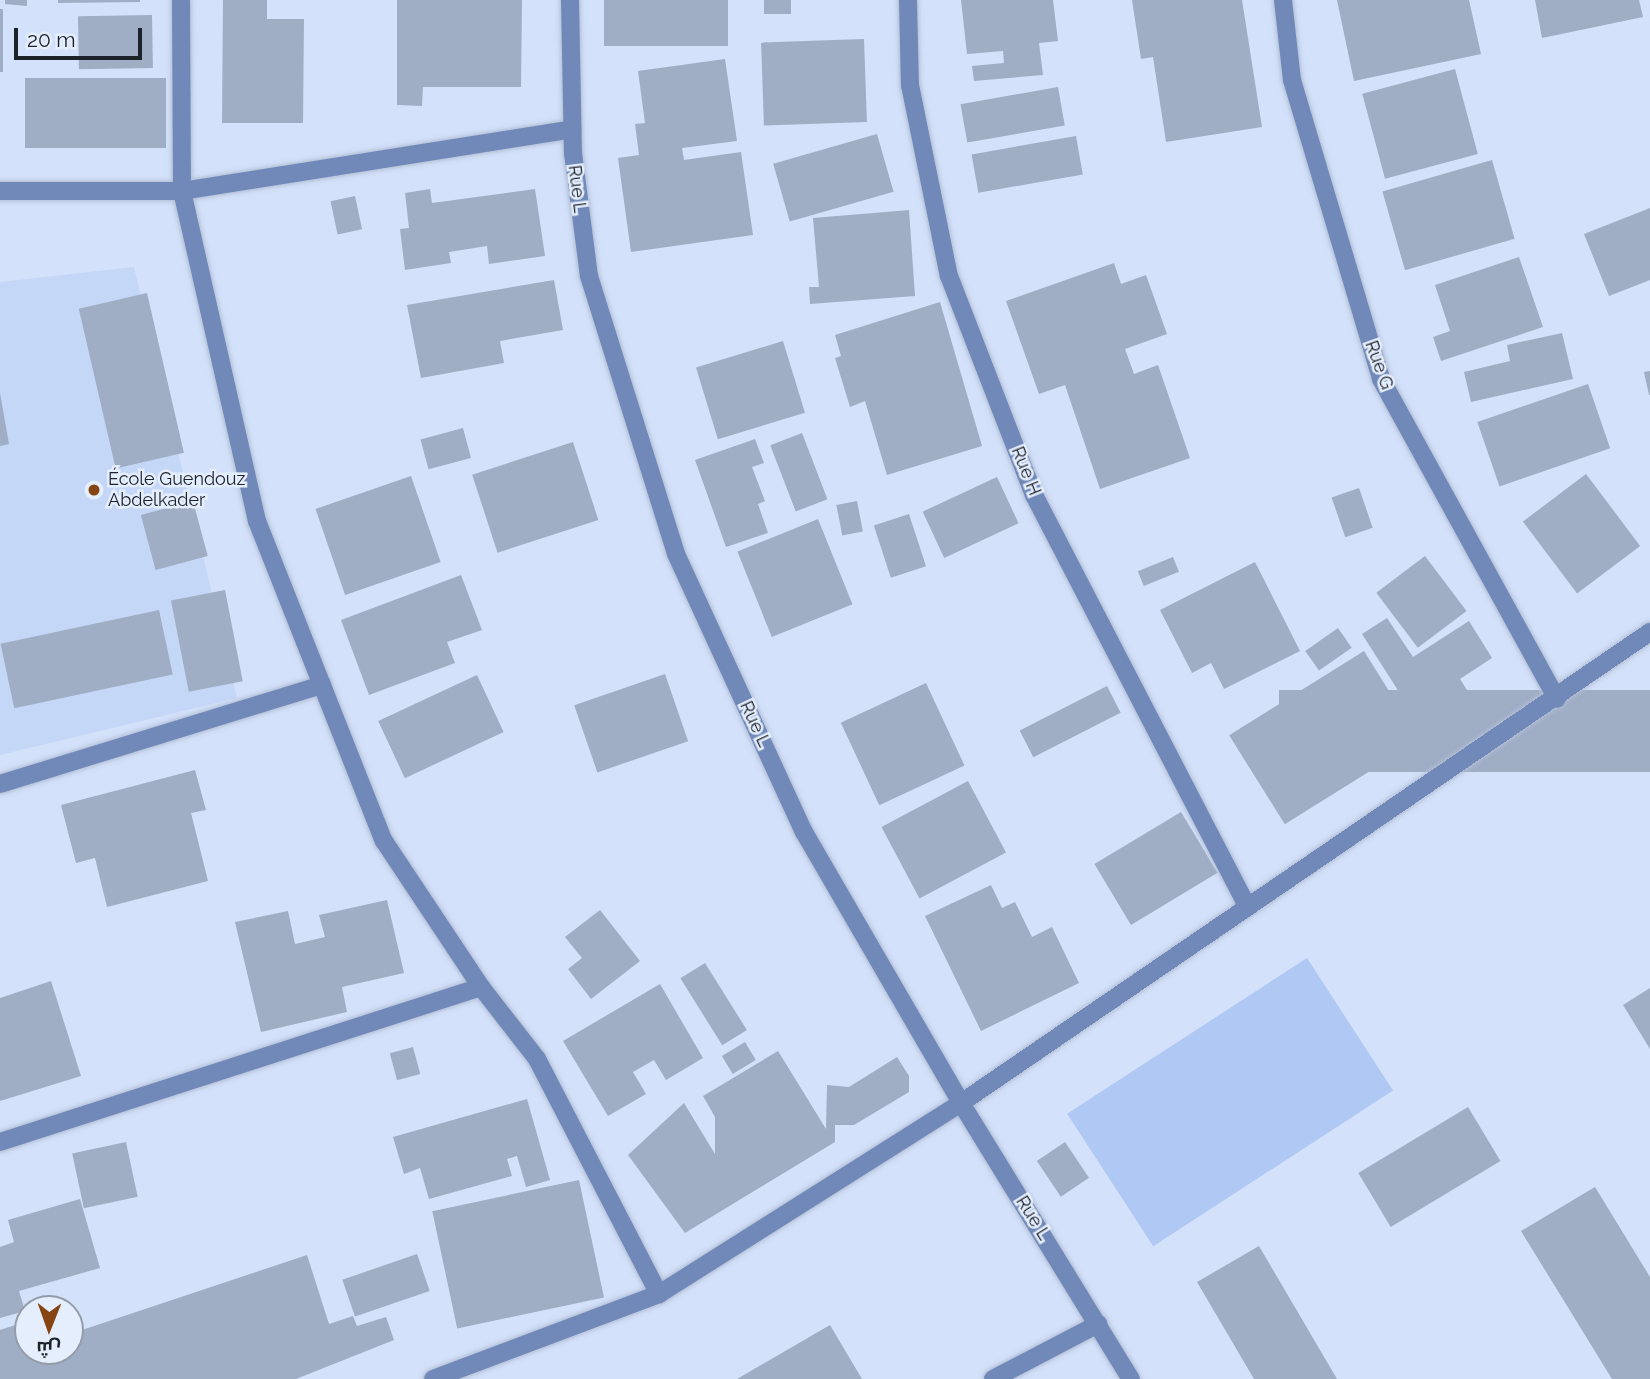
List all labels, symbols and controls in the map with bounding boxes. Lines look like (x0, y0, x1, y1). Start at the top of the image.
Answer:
scale bar (18, 14, 145, 58)
text: 20 m (27, 27, 75, 52)
street label: Rue L (563, 164, 591, 214)
street label: Rue G (1360, 338, 1398, 392)
street label: Rue H (1006, 443, 1046, 499)
place label: École Guendouz Abdelkader (108, 469, 245, 512)
marker: École Guendouz Abdelkader (86, 482, 102, 498)
street label: Rue L (735, 698, 775, 750)
street label: Rue L (1011, 1192, 1055, 1244)
north arrow (14, 1295, 84, 1365)
text: ش (36, 1338, 61, 1360)

